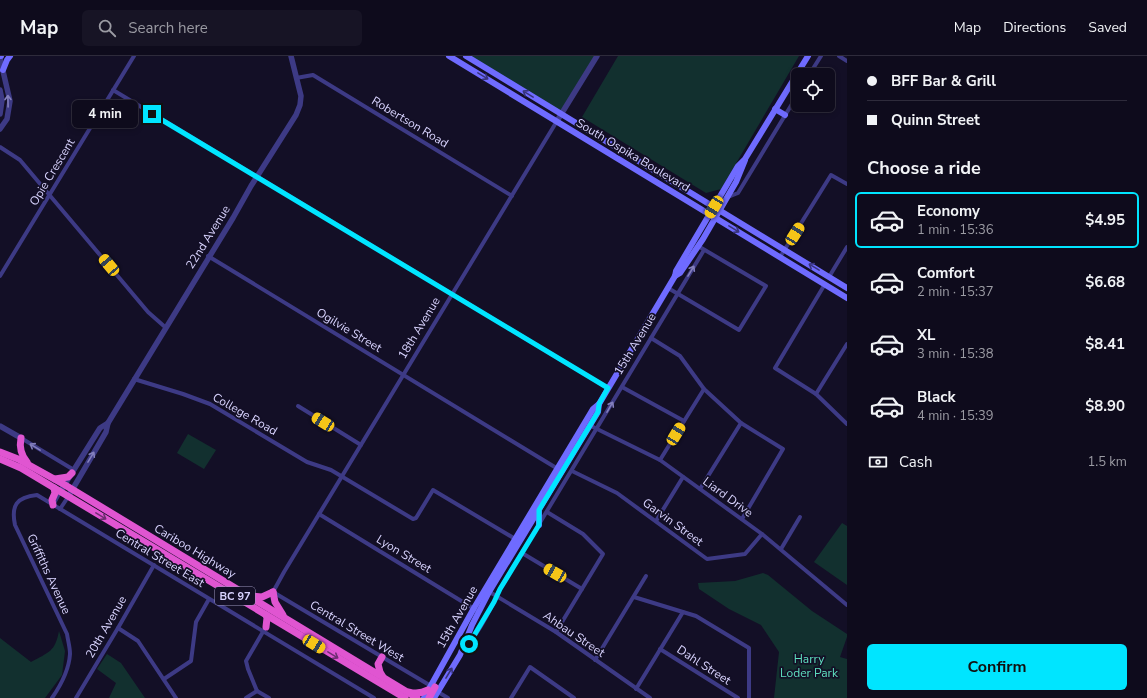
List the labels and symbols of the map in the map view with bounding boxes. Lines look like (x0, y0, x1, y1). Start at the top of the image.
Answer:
one-way arrow (477, 73, 489, 81)
one-way arrow (523, 90, 534, 98)
street label: Robertson Road (369, 93, 451, 151)
one-way arrow (4, 94, 12, 107)
callout: 4 min (72, 100, 138, 128)
route end (143, 105, 161, 123)
street label: South Ospika Boulevard (573, 115, 693, 195)
street label: Opie Crescent (26, 135, 79, 209)
car (703, 194, 725, 220)
street label: 22nd Avenue (182, 202, 234, 272)
car (784, 221, 806, 247)
one-way arrow (728, 225, 740, 233)
car (97, 252, 121, 278)
one-way arrow (808, 263, 820, 271)
one-way arrow (688, 265, 696, 277)
street label: 18th Avenue (394, 294, 444, 362)
street label: Ogilvie Street (313, 304, 385, 356)
street label: 15th Avenue (610, 310, 660, 378)
street label: College Road (210, 389, 280, 439)
one-way arrow (606, 401, 614, 413)
car (310, 411, 336, 433)
car (665, 421, 687, 447)
one-way arrow (30, 443, 41, 451)
one-way arrow (88, 451, 96, 463)
street label: Liard Drive (700, 473, 756, 521)
street label: Garvin Street (639, 495, 707, 550)
one-way arrow (95, 513, 107, 521)
street label: Cariboo Highway (151, 520, 240, 582)
street label: Central Street East (112, 525, 208, 591)
street label: Griffiths Avenue (23, 531, 75, 617)
street label: Lyon Street (374, 531, 435, 577)
car (542, 562, 568, 584)
street label: 15th Avenue (433, 583, 481, 651)
road number: BC 97 (215, 587, 255, 605)
street label: 20th Avenue (82, 593, 130, 661)
street label: Central Street West (307, 597, 408, 666)
street label: Ahbau Street (540, 607, 609, 661)
car (301, 633, 327, 655)
route start (460, 635, 478, 653)
street label: Dahl Street (674, 642, 735, 689)
one-way arrow (327, 651, 339, 659)
park label: Harry Loder Park (780, 651, 839, 681)
one-way arrow (445, 667, 453, 679)

